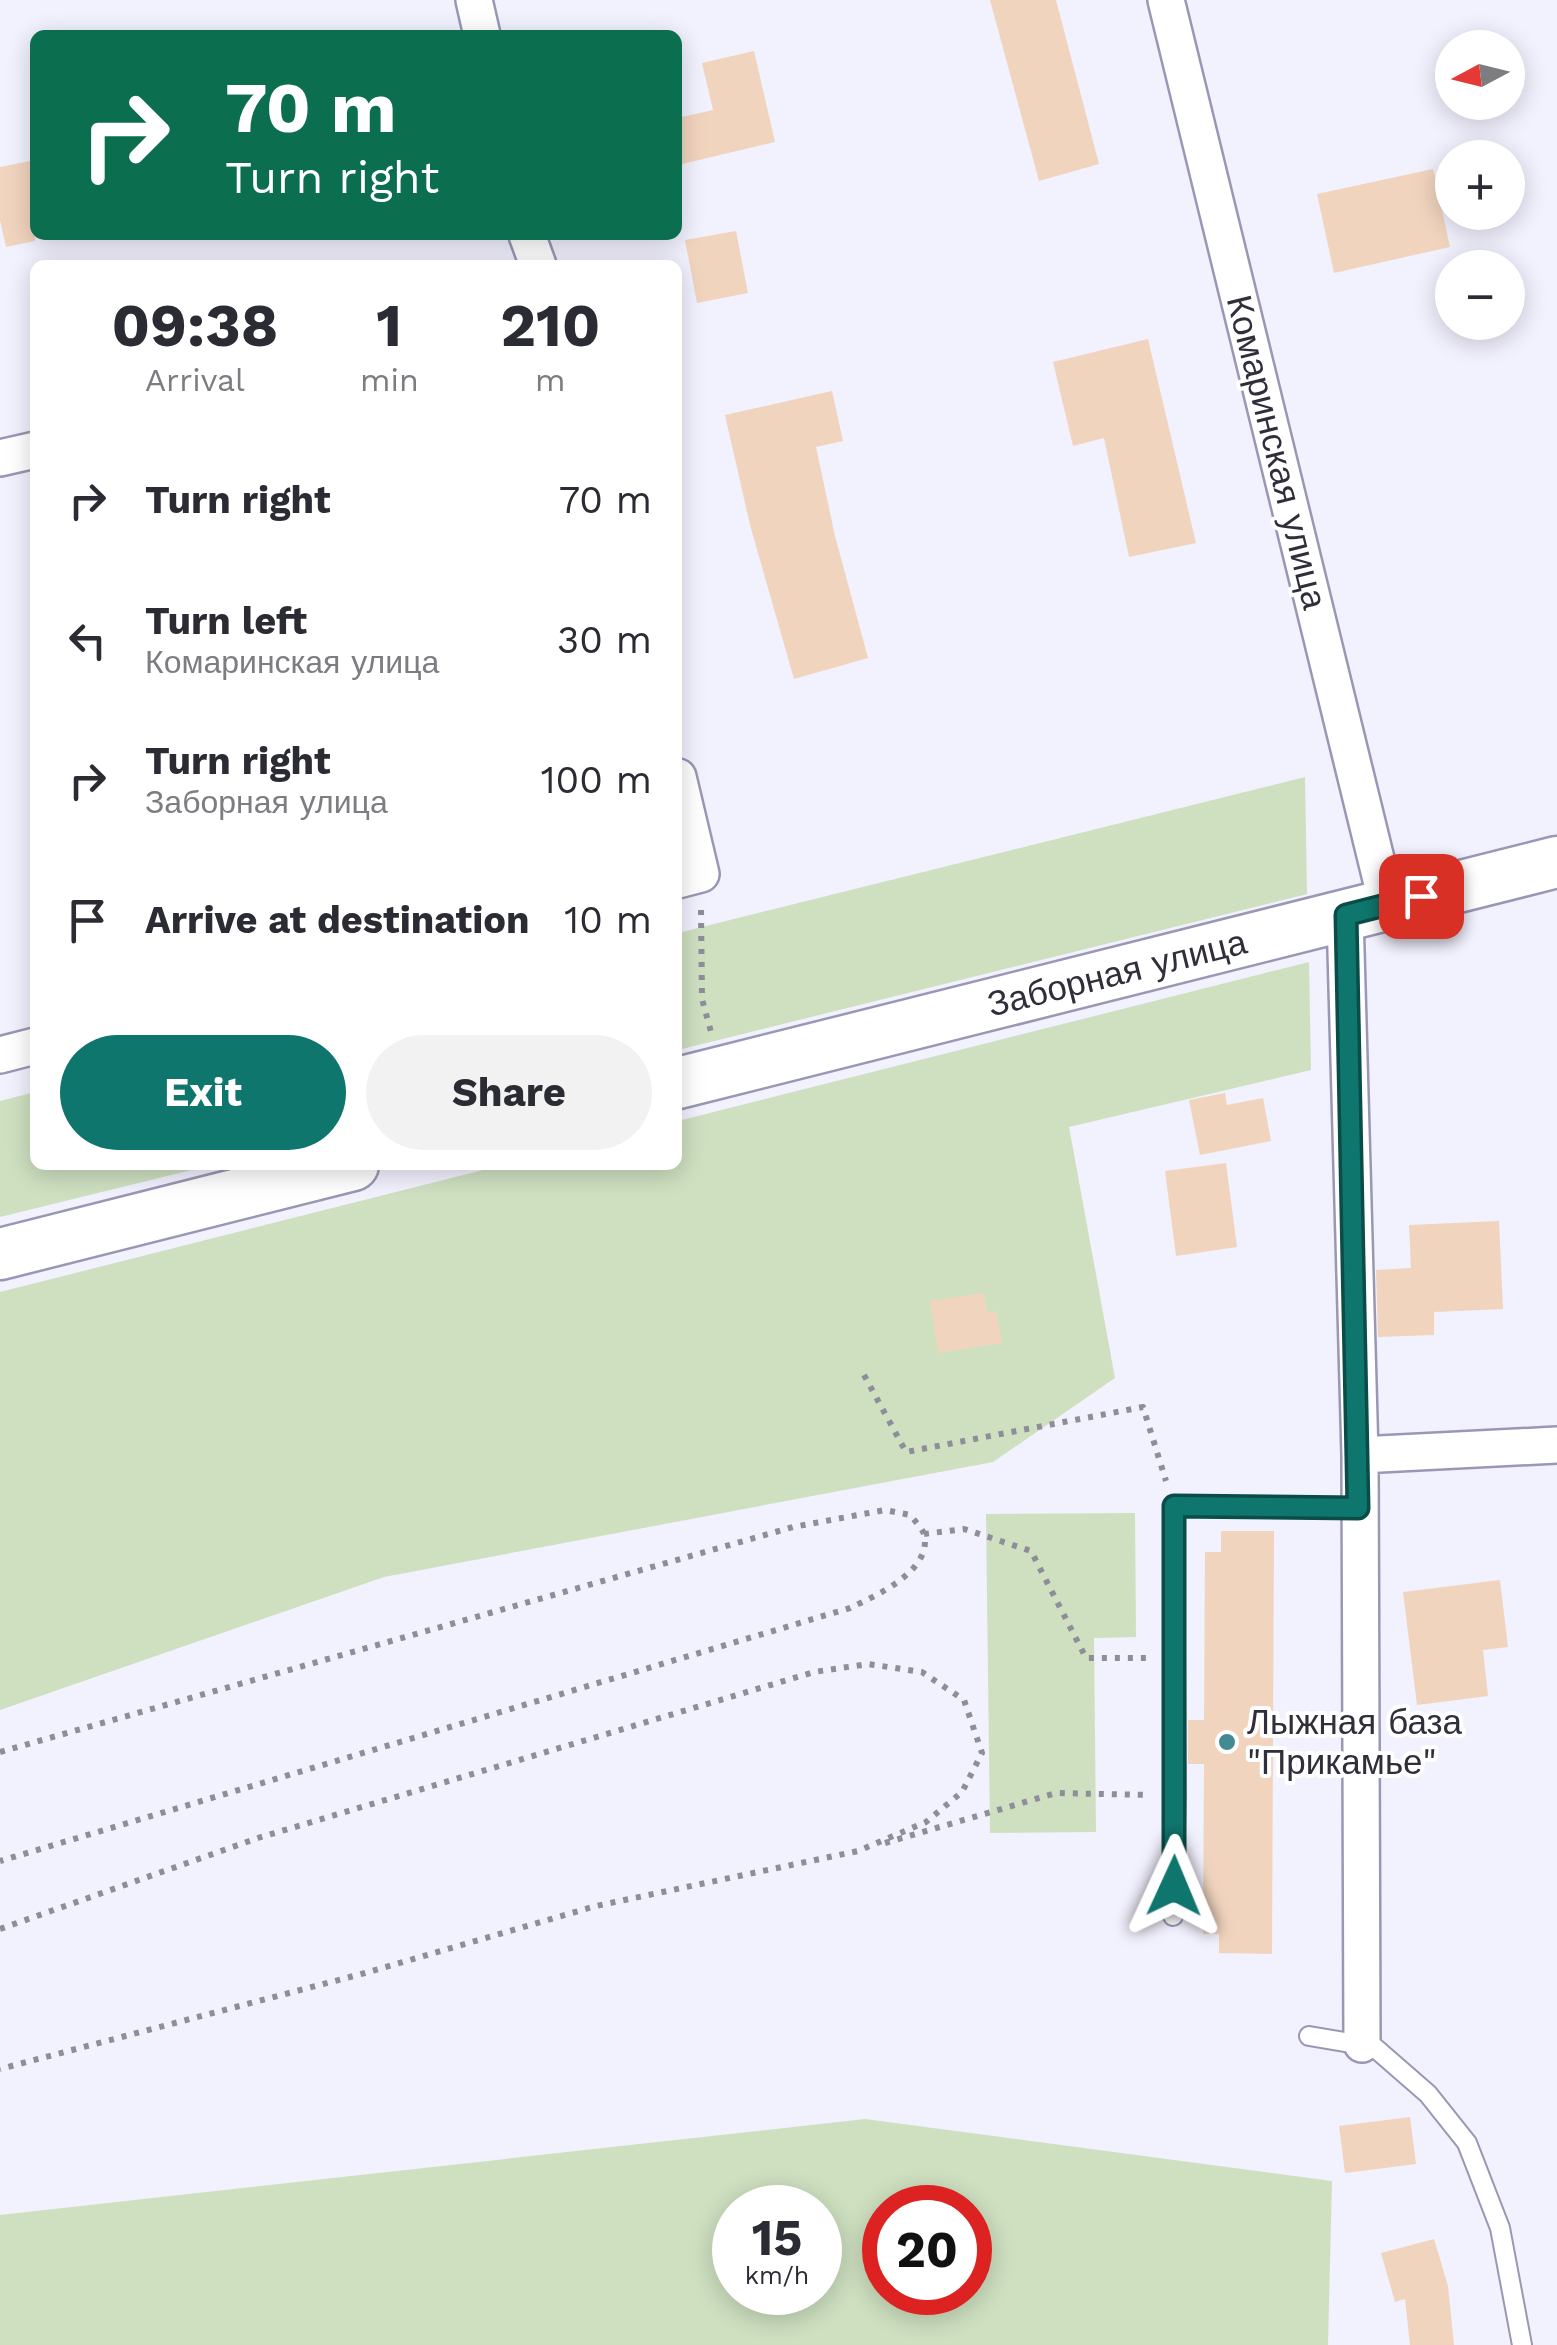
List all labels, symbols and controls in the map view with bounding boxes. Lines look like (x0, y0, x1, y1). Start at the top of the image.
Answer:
north arrow (1435, 30, 1525, 120)
map controls (1435, 30, 1525, 340)
text: 70 m (225, 67, 397, 149)
icon: right (60, 70, 190, 200)
button: + (1435, 140, 1525, 230)
text: Turn right (225, 151, 439, 204)
button: − (1435, 250, 1525, 340)
text: 09:38 (111, 290, 278, 361)
text: 1 (376, 290, 402, 361)
text: 210 (500, 290, 600, 361)
street label: Комаринская улица (1218, 291, 1336, 614)
text: Arrival (145, 361, 245, 399)
text: min (360, 361, 419, 399)
text: m (535, 361, 566, 399)
icon: right (60, 473, 115, 528)
text: Turn right (145, 478, 331, 522)
text: 70 m (559, 478, 652, 522)
text: Turn left (145, 599, 307, 643)
icon: left (60, 613, 115, 668)
text: 30 m (557, 618, 652, 662)
text: Комаринская улица (145, 643, 439, 681)
text: Turn right (145, 739, 331, 783)
icon: right (60, 753, 115, 808)
text: 100 m (541, 758, 652, 802)
text: Заборная улица (145, 783, 388, 821)
pin (1379, 854, 1464, 939)
icon: arrive (1394, 869, 1449, 924)
icon: arrive (60, 893, 115, 948)
text: Arrive at destination (145, 898, 530, 942)
text: 10 m (564, 898, 652, 942)
street label: Заборная улица (983, 920, 1251, 1025)
button: Exit (60, 1035, 346, 1150)
button: Share (366, 1035, 652, 1150)
place label: Лыжная база "Прикамье" (1247, 1701, 1463, 1783)
marker: Лыжная база "Прикамье" (1216, 1731, 1238, 1753)
position arrow (1122, 1834, 1226, 1938)
speed limit sign: 20 (862, 2185, 992, 2315)
text: 15 (752, 2208, 802, 2267)
text: km/h (745, 2261, 809, 2290)

